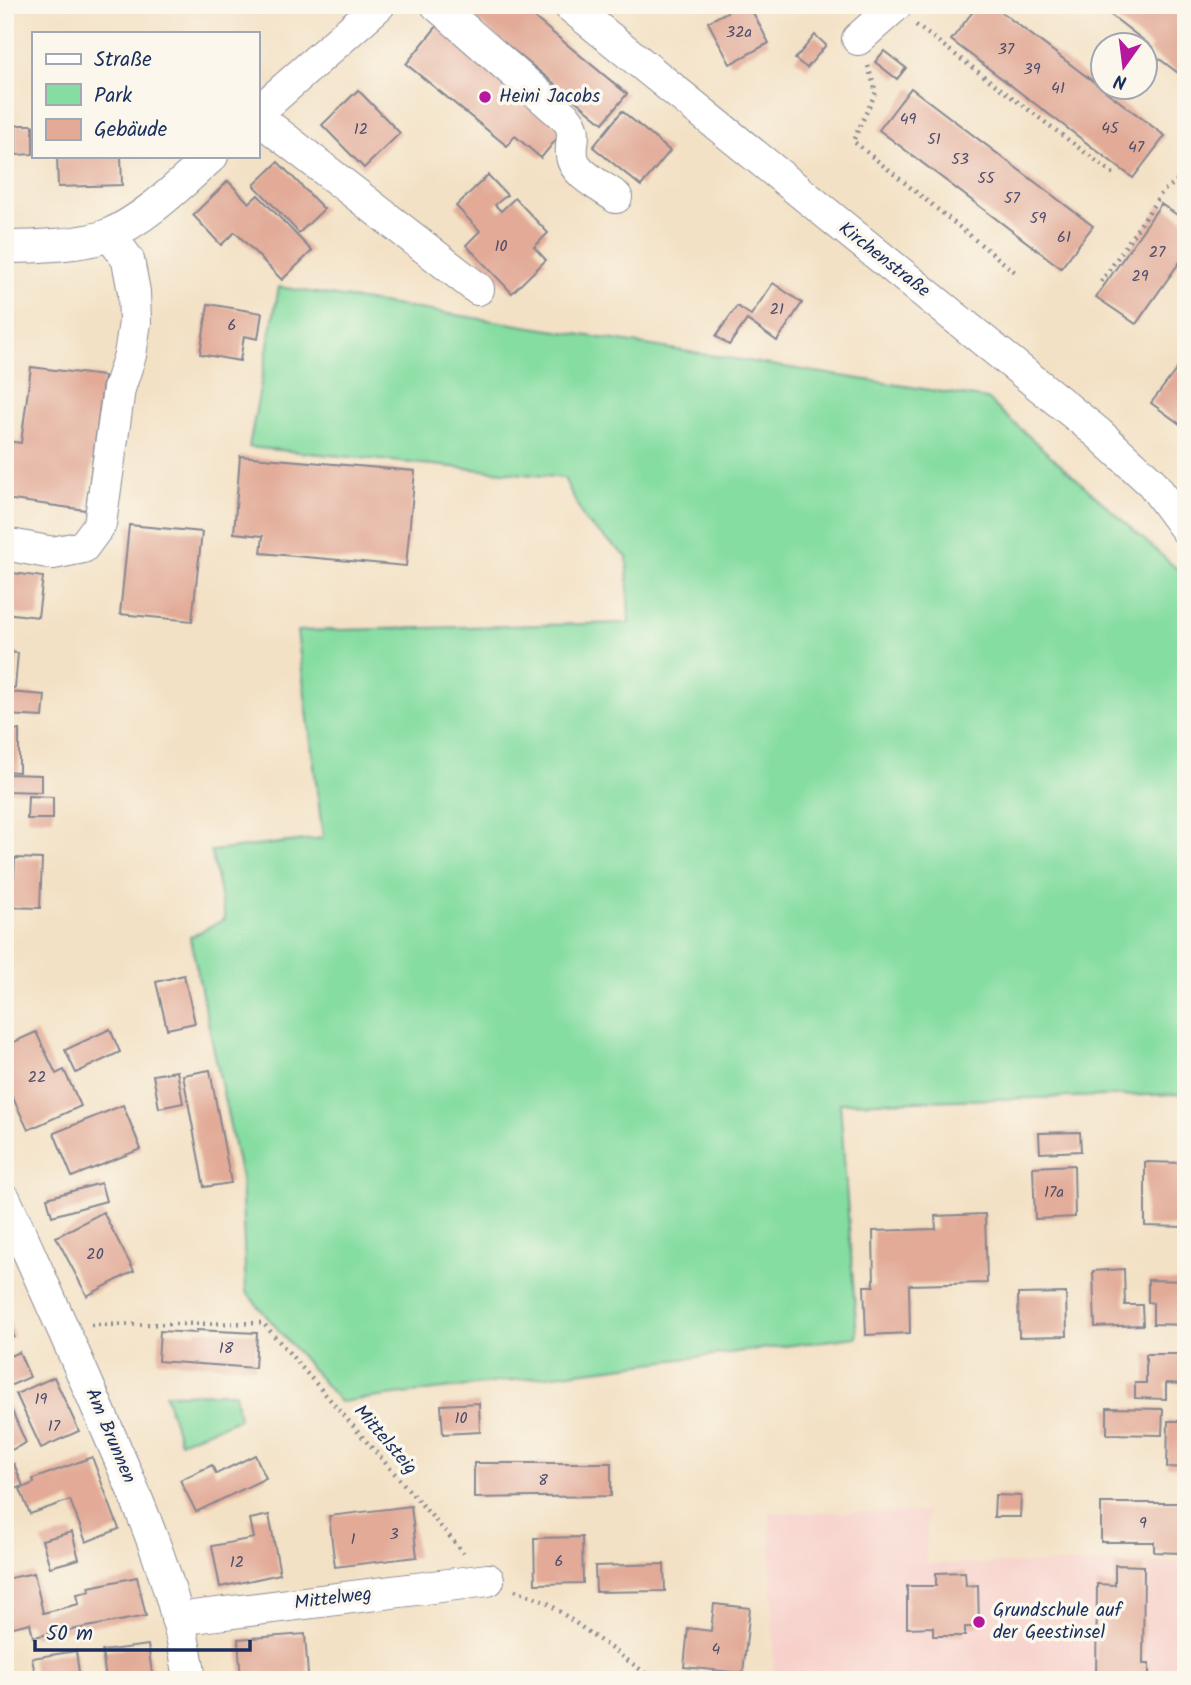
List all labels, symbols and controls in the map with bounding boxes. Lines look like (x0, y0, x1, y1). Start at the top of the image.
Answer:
house number: 32a (726, 20, 752, 45)
legend (32, 32, 259, 158)
north arrow (1090, 32, 1160, 102)
house number: 37 (998, 37, 1015, 62)
text: Straße (94, 44, 152, 77)
house number: 39 (1024, 57, 1041, 82)
text: N (1111, 65, 1130, 97)
house number: 41 (1051, 76, 1065, 101)
text: Park (94, 80, 132, 113)
place label: Heini Jacobs (499, 82, 600, 112)
marker: Heini Jacobs (477, 89, 493, 105)
house number: 49 (900, 107, 917, 132)
text: Gebäude (94, 114, 168, 147)
house number: 45 (1101, 116, 1120, 141)
house number: 12 (354, 117, 368, 142)
house number: 51 (927, 127, 941, 152)
house number: 47 (1128, 135, 1145, 160)
house number: 53 (951, 147, 969, 172)
house number: 55 (977, 166, 996, 191)
house number: 57 (1004, 186, 1021, 211)
house number: 59 (1030, 206, 1046, 231)
street label: Kirchenstraße (832, 214, 937, 306)
house number: 61 (1057, 225, 1071, 250)
house number: 10 (494, 234, 508, 259)
house number: 27 (1149, 240, 1166, 265)
house number: 29 (1131, 264, 1149, 289)
house number: 21 (770, 297, 784, 322)
house number: 6 (228, 313, 236, 338)
house number: 22 (28, 1065, 46, 1090)
house number: 17a (1044, 1180, 1064, 1205)
house number: 20 (86, 1242, 104, 1267)
house number: 18 (219, 1336, 234, 1361)
street label: Am Brunnen (77, 1384, 143, 1488)
house number: 19 (35, 1387, 48, 1412)
street label: Mittelsteig (346, 1398, 424, 1482)
house number: 10 (454, 1406, 468, 1431)
house number: 17 (48, 1414, 61, 1439)
house number: 8 (538, 1468, 548, 1493)
house number: 9 (1139, 1511, 1147, 1536)
house number: 3 (389, 1522, 399, 1547)
house number: 1 (350, 1527, 356, 1552)
house number: 6 (555, 1549, 563, 1574)
house number: 12 (230, 1550, 244, 1575)
street label: Mittelweg (293, 1579, 373, 1619)
place label: Grundschule auf der Geestinsel (993, 1596, 1123, 1648)
scale bar (35, 1608, 250, 1652)
marker: Grundschule auf der Geestinsel (971, 1614, 987, 1630)
text: 50 m (46, 1618, 93, 1651)
house number: 4 (712, 1637, 721, 1662)

